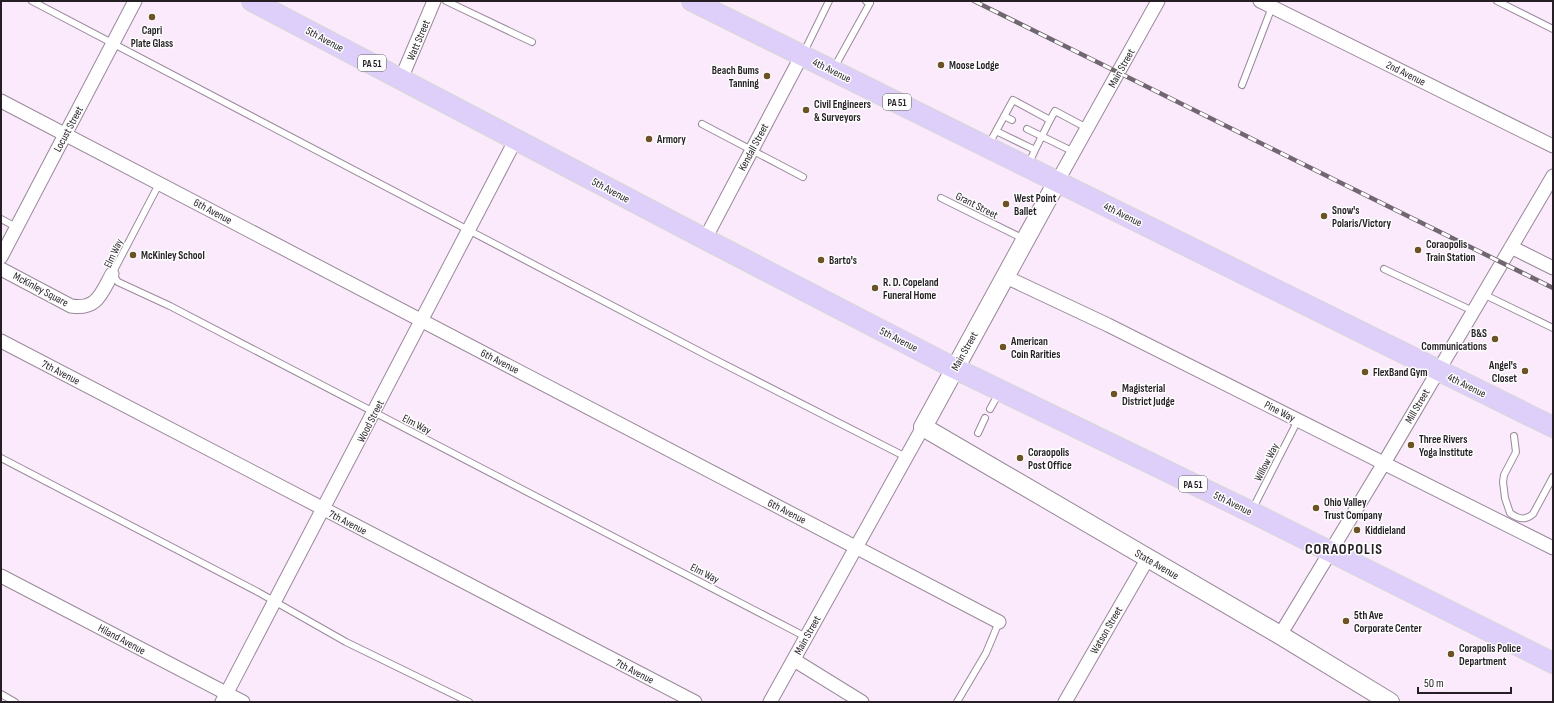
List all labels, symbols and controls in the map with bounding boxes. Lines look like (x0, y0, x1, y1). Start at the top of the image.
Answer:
marker: Capri Plate Glass (147, 12, 157, 22)
street label: Watt Street (404, 17, 433, 62)
place label: Capri Plate Glass (131, 24, 173, 50)
street label: 5th Avenue (304, 24, 346, 55)
street label: Main Street (1105, 46, 1138, 90)
road number: PA 51 (358, 55, 386, 71)
street label: 4th Avenue (810, 56, 853, 85)
street label: 2nd Avenue (1384, 58, 1428, 89)
place label: Moose Lodge (949, 59, 1000, 72)
marker: Moose Lodge (936, 60, 946, 70)
place label: Beach Bums Tanning (712, 64, 759, 90)
marker: Beach Bums Tanning (762, 71, 772, 81)
road number: PA 51 (883, 94, 911, 110)
place label: Civil Engineers & Surveyors (814, 98, 871, 124)
street label: Locust Street (51, 104, 86, 154)
marker: Civil Engineers & Surveyors (801, 105, 811, 115)
street label: Kendall Street (736, 121, 772, 173)
place label: Armory (656, 133, 686, 146)
marker: Armory (644, 134, 654, 144)
street label: 5th Avenue (590, 175, 632, 206)
street label: Grant Street (953, 189, 1001, 222)
place label: West Point Ballet (1014, 192, 1057, 218)
street label: 6th Avenue (191, 196, 234, 227)
marker: West Point Ballet (1001, 199, 1011, 209)
street label: 4th Avenue (1101, 200, 1144, 229)
place label: Snow's Polaris/Victory (1332, 204, 1391, 230)
marker: Snow's Polaris/Victory (1319, 211, 1329, 221)
street label: Elm Way (101, 236, 126, 270)
place label: Coraopolis Train Station (1426, 238, 1475, 264)
marker: Coraopolis Train Station (1413, 245, 1423, 255)
place label: McKinley School (141, 249, 205, 262)
marker: McKinley School (128, 250, 138, 260)
place label: Barto's (829, 254, 857, 267)
marker: Barto's (816, 255, 826, 265)
street label: McKinley Square (11, 269, 71, 309)
place label: R. D. Copeland Funeral Home (883, 276, 939, 302)
marker: R. D. Copeland Funeral Home (870, 283, 880, 293)
street label: 5th Avenue (878, 324, 920, 355)
place label: B&S Communications (1421, 327, 1487, 353)
street label: Main Street (948, 329, 981, 373)
marker: B&S Communications (1490, 334, 1500, 344)
place label: American Coin Rarities (1010, 335, 1060, 361)
marker: American Coin Rarities (998, 342, 1008, 352)
street label: 6th Avenue (478, 346, 521, 377)
street label: 7th Avenue (39, 357, 82, 388)
place label: Angel's Closet (1488, 359, 1517, 385)
place label: FlexBand Gym (1373, 366, 1428, 379)
marker: Angel's Closet (1520, 366, 1530, 376)
marker: FlexBand Gym (1360, 367, 1370, 377)
street label: 4th Avenue (1445, 371, 1488, 400)
place label: Magisterial District Judge (1122, 382, 1175, 408)
street label: Mill Street (1402, 386, 1433, 426)
marker: Magisterial District Judge (1109, 389, 1119, 399)
street label: Wood Street (354, 397, 387, 445)
street label: Pine Way (1262, 398, 1298, 425)
street label: Elm Way (400, 412, 434, 438)
place label: Three Rivers Yoga Institute (1419, 433, 1473, 459)
street label: Willow Way (1251, 440, 1282, 483)
marker: Three Rivers Yoga Institute (1406, 440, 1416, 450)
place label: Coraopolis Post Office (1028, 446, 1072, 472)
marker: Coraopolis Post Office (1015, 453, 1025, 463)
road number: PA 51 (1179, 476, 1207, 492)
street label: 5th Avenue (1211, 489, 1254, 518)
street label: 6th Avenue (765, 496, 808, 527)
place label: Ohio Valley Trust Company (1324, 496, 1383, 522)
marker: Ohio Valley Trust Company (1311, 503, 1321, 513)
street label: 7th Avenue (326, 507, 369, 538)
place label: Kiddieland (1365, 524, 1406, 537)
marker: Kiddieland (1352, 525, 1362, 535)
district label: CORAOPOLIS (1305, 540, 1383, 559)
street label: State Avenue (1132, 547, 1181, 582)
street label: Elm Way (688, 561, 722, 587)
street label: Watson Street (1088, 604, 1126, 656)
place label: 5th Ave Corporate Center (1354, 609, 1423, 635)
street label: Main Street (791, 613, 824, 657)
marker: 5th Ave Corporate Center (1341, 616, 1351, 626)
street label: Hiland Avenue (96, 622, 148, 657)
place label: Corapolis Police Department (1459, 642, 1521, 668)
marker: Corapolis Police Department (1446, 649, 1456, 659)
street label: 7th Avenue (613, 656, 656, 687)
scale bar (1418, 669, 1511, 695)
text: 50 m (1424, 676, 1444, 691)

